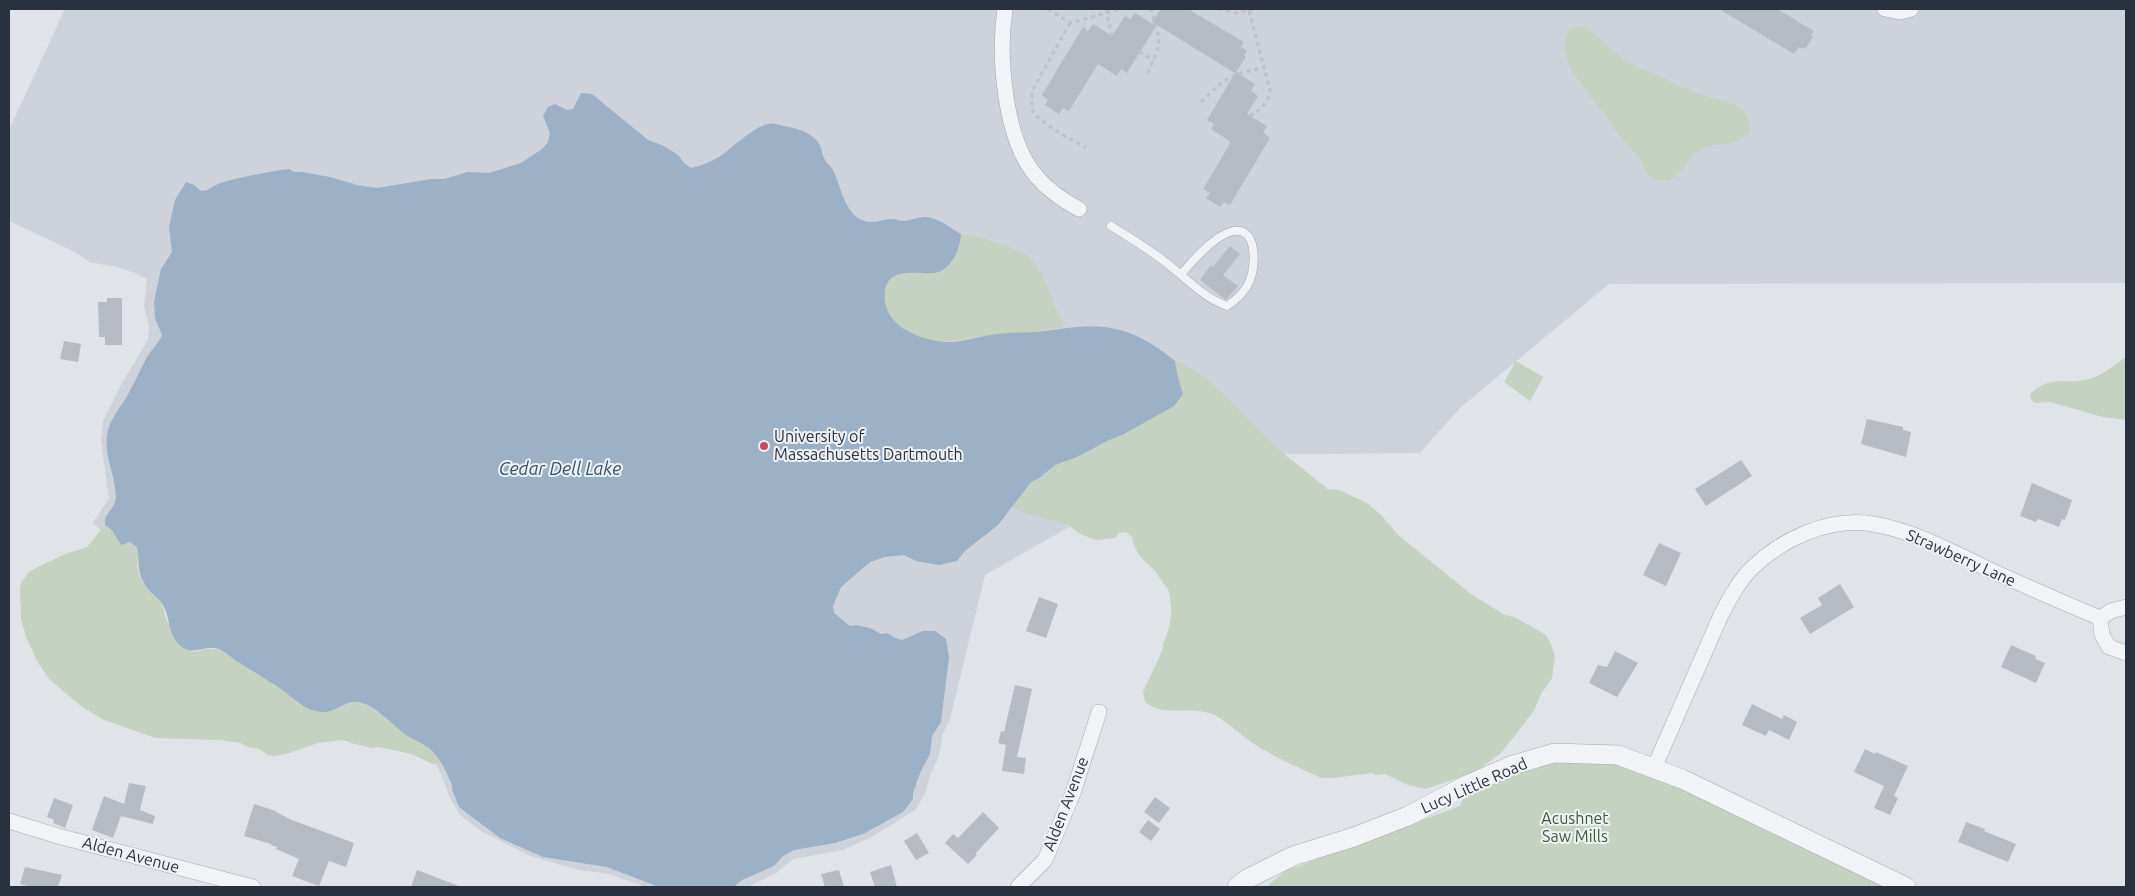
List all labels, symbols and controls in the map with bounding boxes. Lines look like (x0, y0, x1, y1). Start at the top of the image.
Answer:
place label: University of Massachusetts Dartmouth (774, 427, 963, 465)
marker: University of Massachusetts Dartmouth (758, 440, 770, 452)
water label: Cedar Dell Lake (499, 458, 621, 480)
street label: Strawberry Lane (1903, 525, 2019, 591)
street label: Alden Avenue (1039, 754, 1093, 854)
street label: Lucy Little Road (1418, 754, 1530, 818)
park label: Acushnet Saw Mills (1541, 809, 1609, 847)
street label: Alden Avenue (80, 833, 182, 877)

